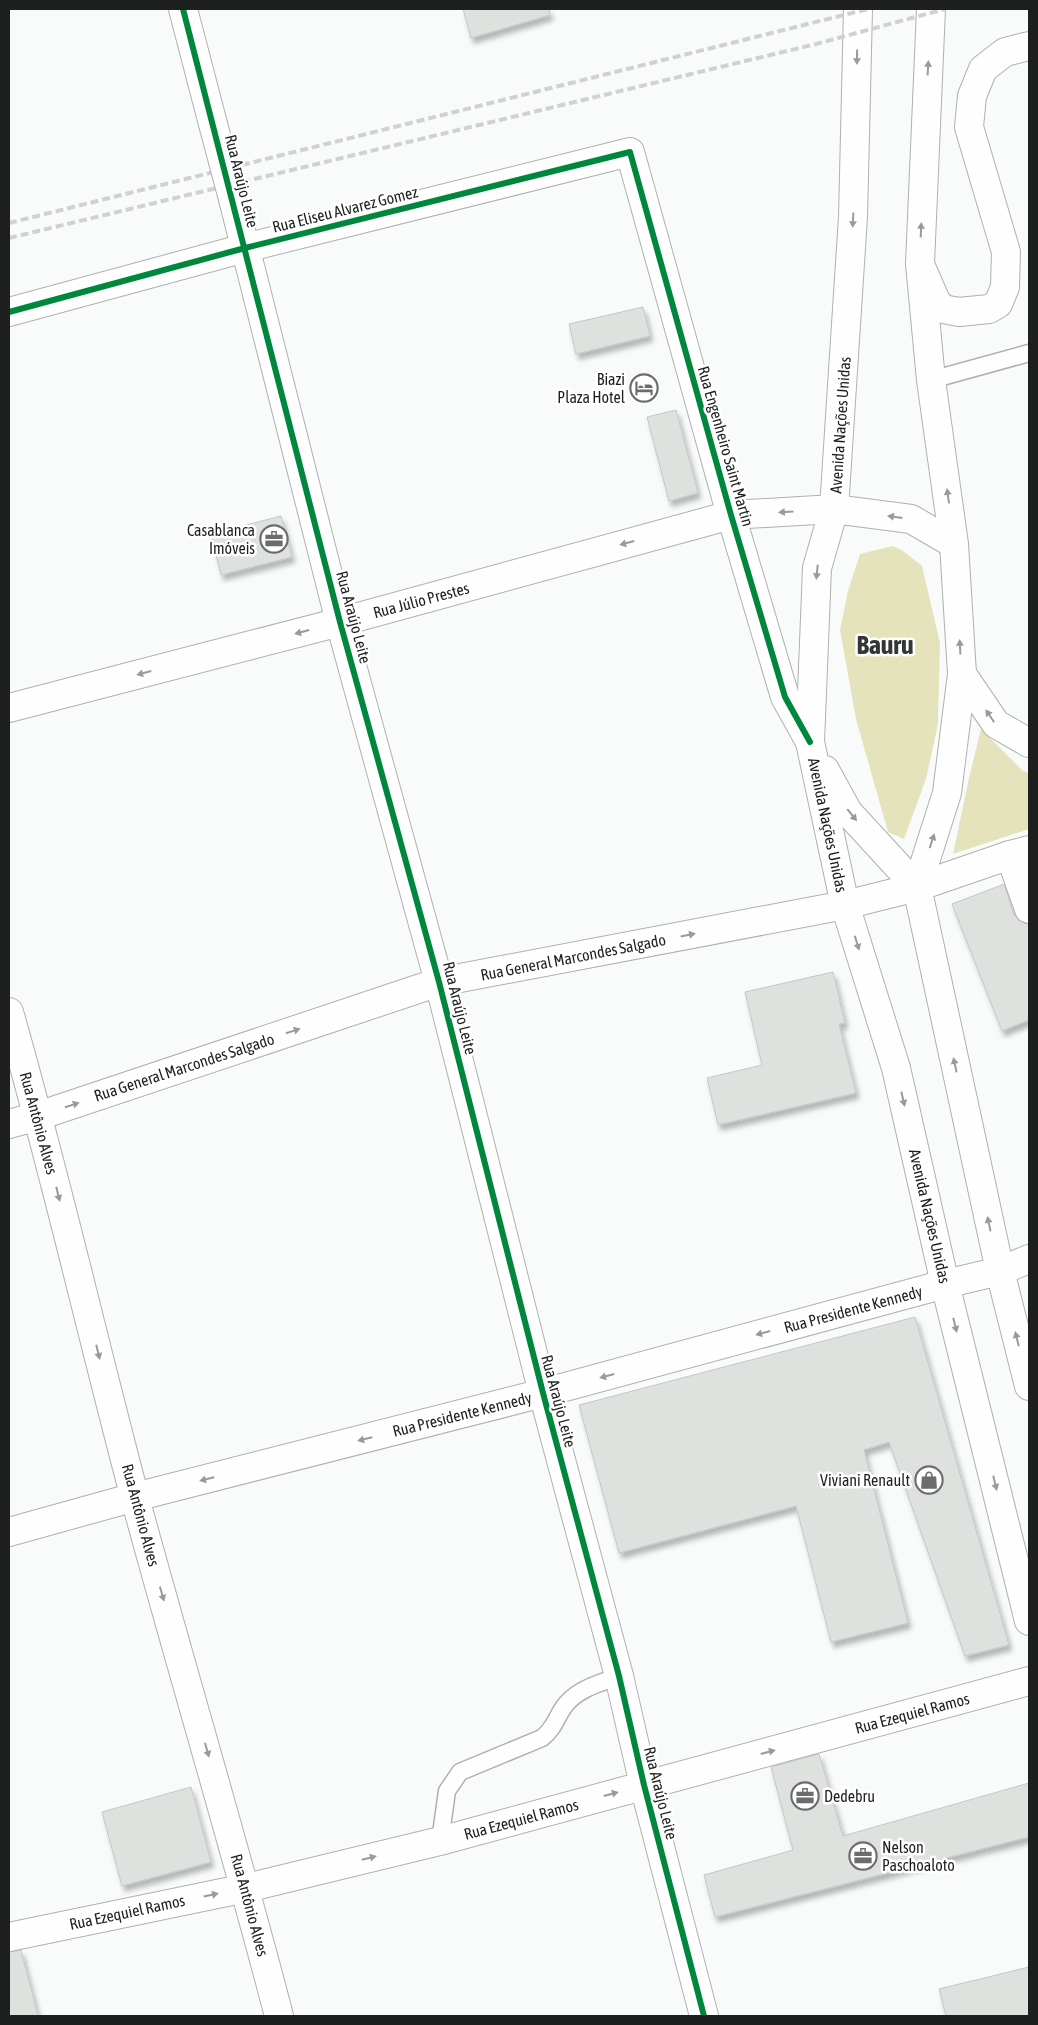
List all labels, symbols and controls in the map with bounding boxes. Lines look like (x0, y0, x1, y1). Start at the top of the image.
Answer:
one-way arrow (853, 50, 861, 66)
one-way arrow (925, 60, 933, 76)
street label: Rua Araújo Leite (221, 133, 262, 230)
street label: Rua Eliseu Alvarez Gomez (270, 182, 420, 236)
one-way arrow (848, 212, 856, 228)
one-way arrow (917, 222, 925, 238)
street label: Avenida Nações Unidas (826, 356, 855, 494)
street label: Rua Engenheiro Saint Martin (694, 364, 758, 528)
place label: Biazi Plaza Hotel (557, 370, 626, 406)
hotel icon: Biazi Plaza Hotel (629, 373, 659, 403)
one-way arrow (943, 488, 951, 504)
one-way arrow (778, 508, 794, 516)
one-way arrow (887, 513, 903, 521)
place label: Casablanca Imóveis (187, 521, 255, 557)
office icon: Casablanca Imóveis (259, 524, 289, 554)
one-way arrow (620, 540, 635, 548)
one-way arrow (813, 565, 821, 581)
street label: Rua Araújo Leite (332, 569, 375, 665)
street label: Rua Júlio Prestes (371, 578, 471, 621)
one-way arrow (294, 628, 309, 636)
district label: Bauru (856, 630, 914, 660)
one-way arrow (956, 638, 964, 654)
one-way arrow (137, 669, 152, 677)
one-way arrow (985, 709, 995, 722)
street label: Avenida Nações Unidas (804, 756, 851, 895)
one-way arrow (846, 808, 857, 821)
one-way arrow (929, 833, 936, 848)
street label: Rua General Marcondes Salgado (479, 930, 667, 985)
one-way arrow (680, 931, 696, 939)
one-way arrow (853, 936, 861, 951)
street label: Rua Araújo Leite (439, 960, 480, 1057)
one-way arrow (285, 1027, 300, 1035)
street label: Rua General Marcondes Salgado (92, 1029, 277, 1106)
one-way arrow (951, 1057, 959, 1073)
street label: Rua Antônio Alves (17, 1070, 61, 1177)
one-way arrow (899, 1091, 907, 1106)
one-way arrow (65, 1101, 80, 1109)
street label: Avenida Nações Unidas (905, 1147, 954, 1285)
one-way arrow (54, 1187, 62, 1202)
one-way arrow (985, 1215, 993, 1231)
street label: Rua Presidente Kennedy (782, 1282, 925, 1337)
one-way arrow (951, 1318, 959, 1333)
one-way arrow (756, 1329, 771, 1337)
one-way arrow (1013, 1331, 1021, 1346)
one-way arrow (94, 1344, 102, 1359)
street label: Rua Araújo Leite (537, 1353, 580, 1449)
one-way arrow (599, 1372, 614, 1380)
street label: Rua Presidente Kennedy (391, 1388, 534, 1441)
one-way arrow (357, 1435, 372, 1443)
street label: Rua Antônio Alves (119, 1462, 163, 1569)
shop icon: Viviani Renault (914, 1465, 944, 1495)
place label: Viviani Renault (820, 1471, 910, 1489)
one-way arrow (200, 1475, 215, 1483)
one-way arrow (991, 1475, 999, 1490)
one-way arrow (159, 1586, 167, 1601)
street label: Rua Ezequiel Ramos (853, 1689, 972, 1738)
one-way arrow (203, 1742, 211, 1757)
street label: Rua Araújo Leite (640, 1745, 681, 1842)
one-way arrow (760, 1748, 775, 1756)
office icon: Dedebru (790, 1781, 820, 1811)
place label: Dedebru (824, 1787, 875, 1805)
one-way arrow (603, 1790, 618, 1798)
street label: Rua Ezequiel Ramos (462, 1795, 581, 1844)
place label: Nelson Paschoaloto (882, 1838, 955, 1874)
office icon: Nelson Paschoaloto (848, 1841, 878, 1871)
street label: Rua Antônio Alves (228, 1852, 272, 1959)
one-way arrow (361, 1854, 376, 1862)
street label: Rua Ezequiel Ramos (68, 1891, 187, 1934)
one-way arrow (203, 1891, 219, 1899)

